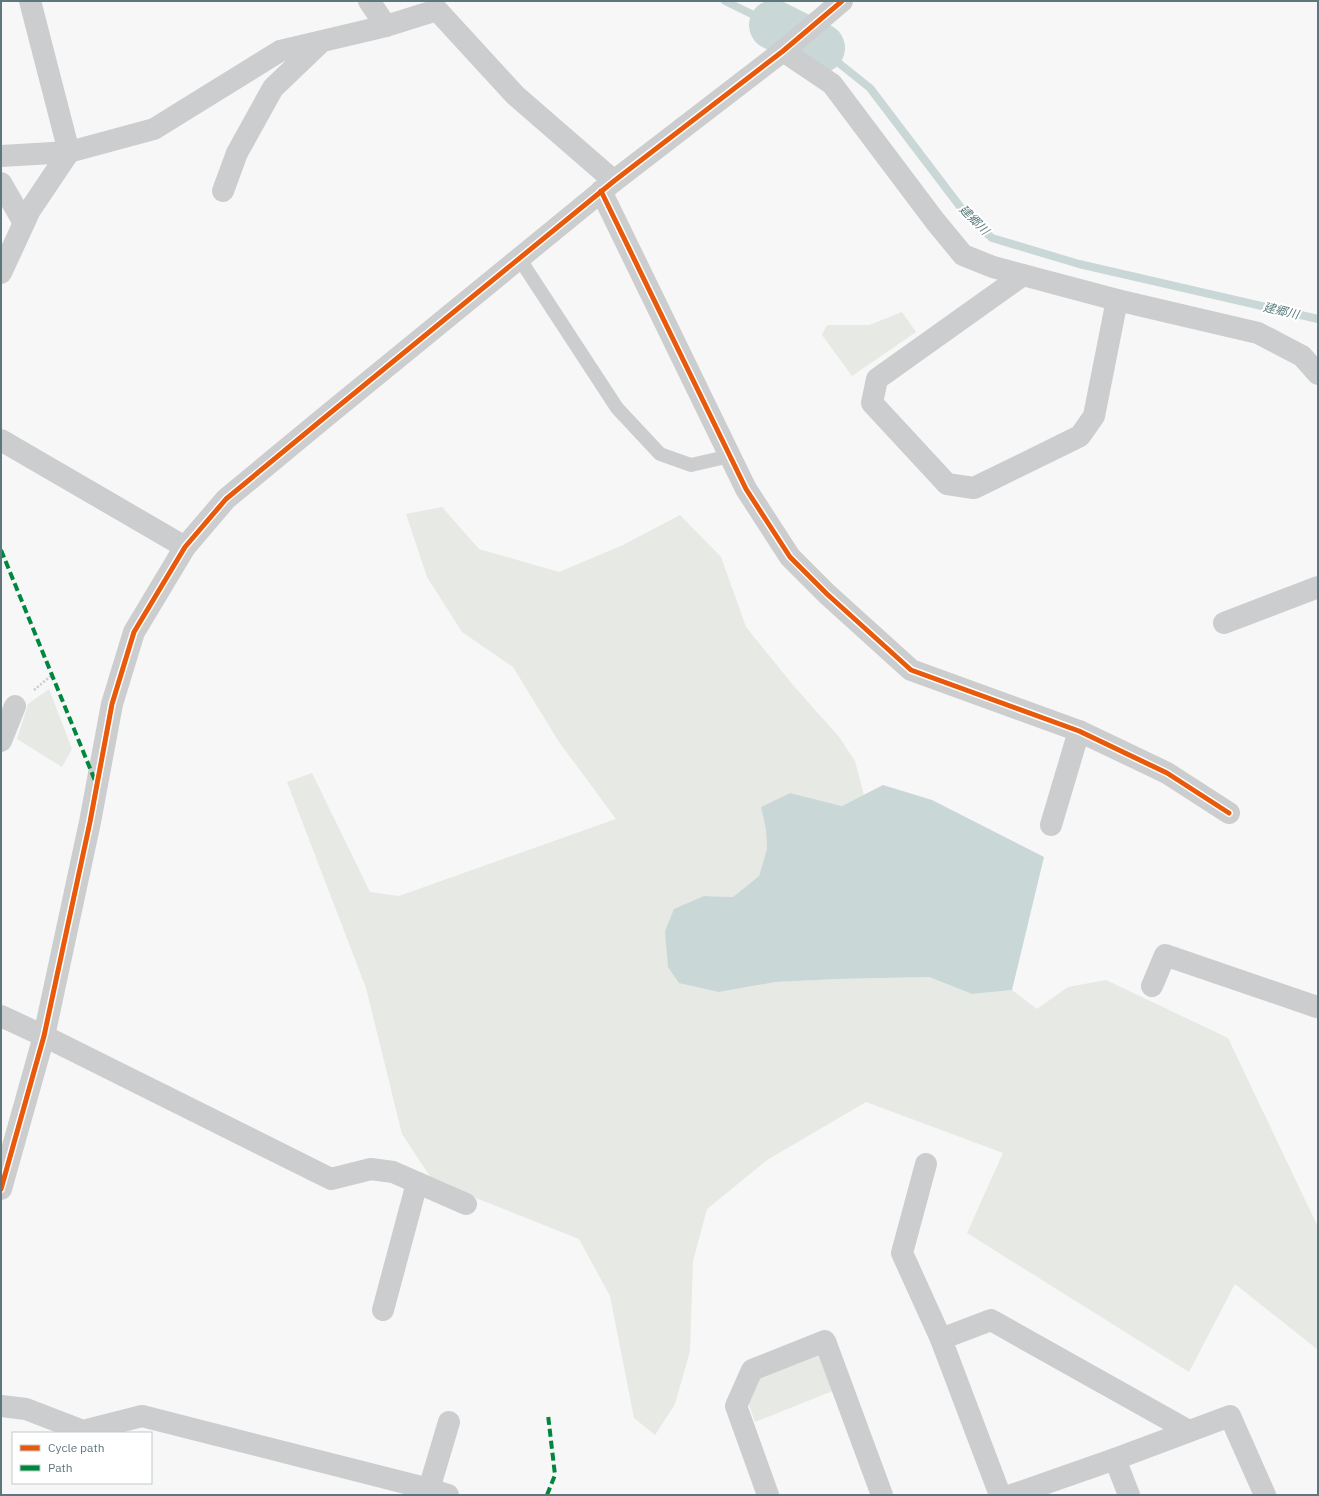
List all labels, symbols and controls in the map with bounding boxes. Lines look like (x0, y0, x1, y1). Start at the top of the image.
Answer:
water label: 建郷川 (956, 202, 994, 239)
water label: 建郷川 (1262, 299, 1302, 322)
legend (12, 1432, 152, 1484)
text: Cycle path (48, 1440, 105, 1455)
text: Path (48, 1460, 73, 1475)

